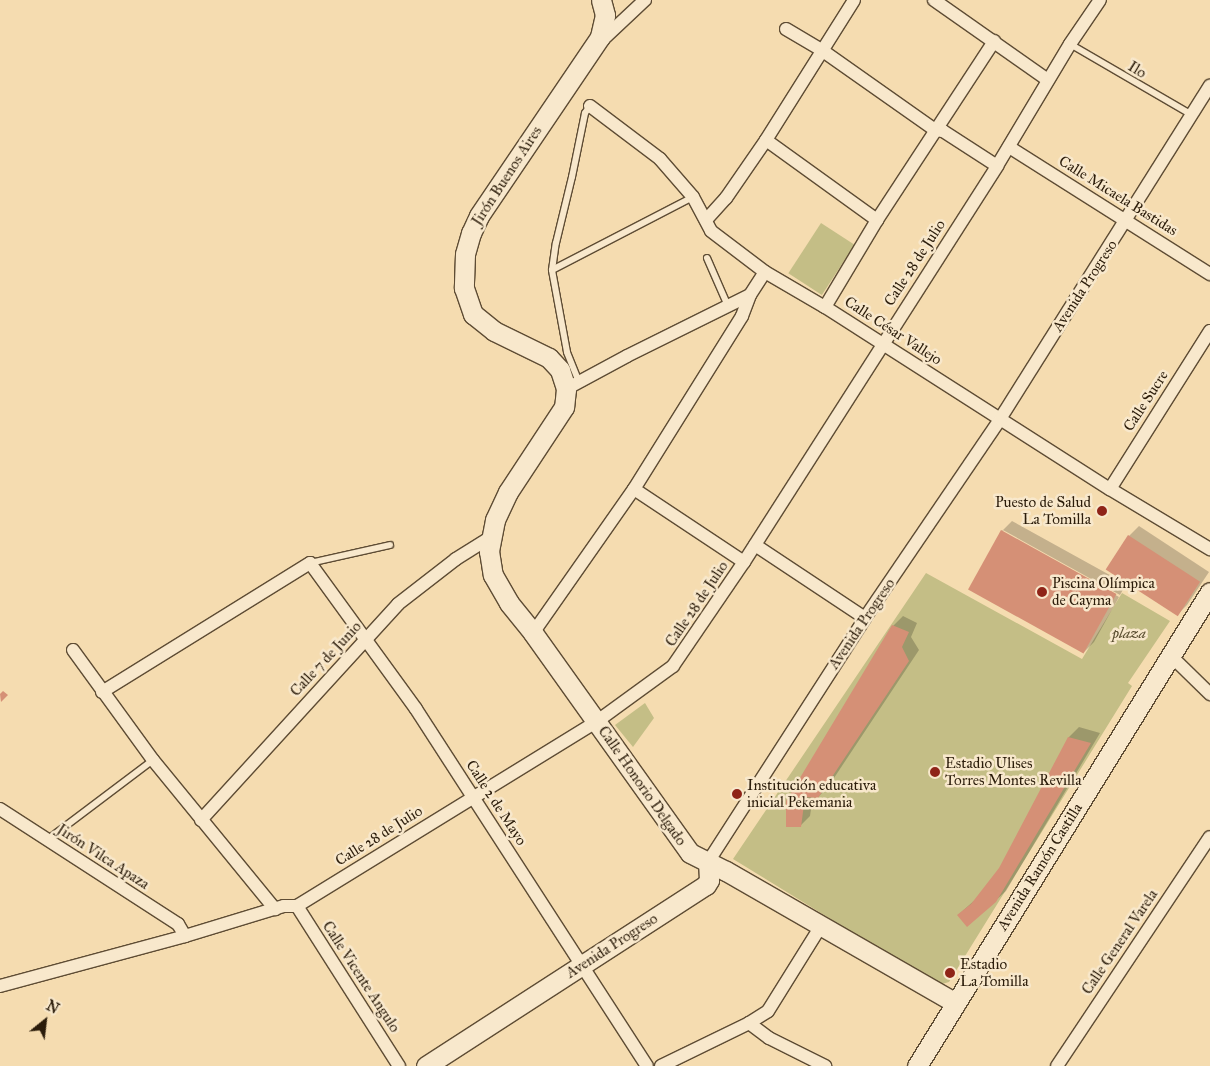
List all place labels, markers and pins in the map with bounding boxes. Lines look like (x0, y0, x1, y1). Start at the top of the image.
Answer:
place label: Puesto de Salud La Tomilla (995, 493, 1091, 528)
marker: Puesto de Salud La Tomilla (1095, 504, 1109, 518)
place label: Piscina Olímpica de Cayma (1052, 574, 1155, 609)
marker: Piscina Olímpica de Cayma (1036, 586, 1048, 598)
place label: Estadio Ulises Torres Montes Revilla (945, 754, 1081, 789)
marker: Estadio Ulises Torres Montes Revilla (929, 766, 941, 778)
place label: Institución educativa inicial Pekemania (747, 776, 876, 811)
marker: Institución educativa inicial Pekemania (731, 788, 743, 800)
place label: Estadio La Tomilla (960, 955, 1028, 990)
marker: Estadio La Tomilla (944, 967, 956, 979)

